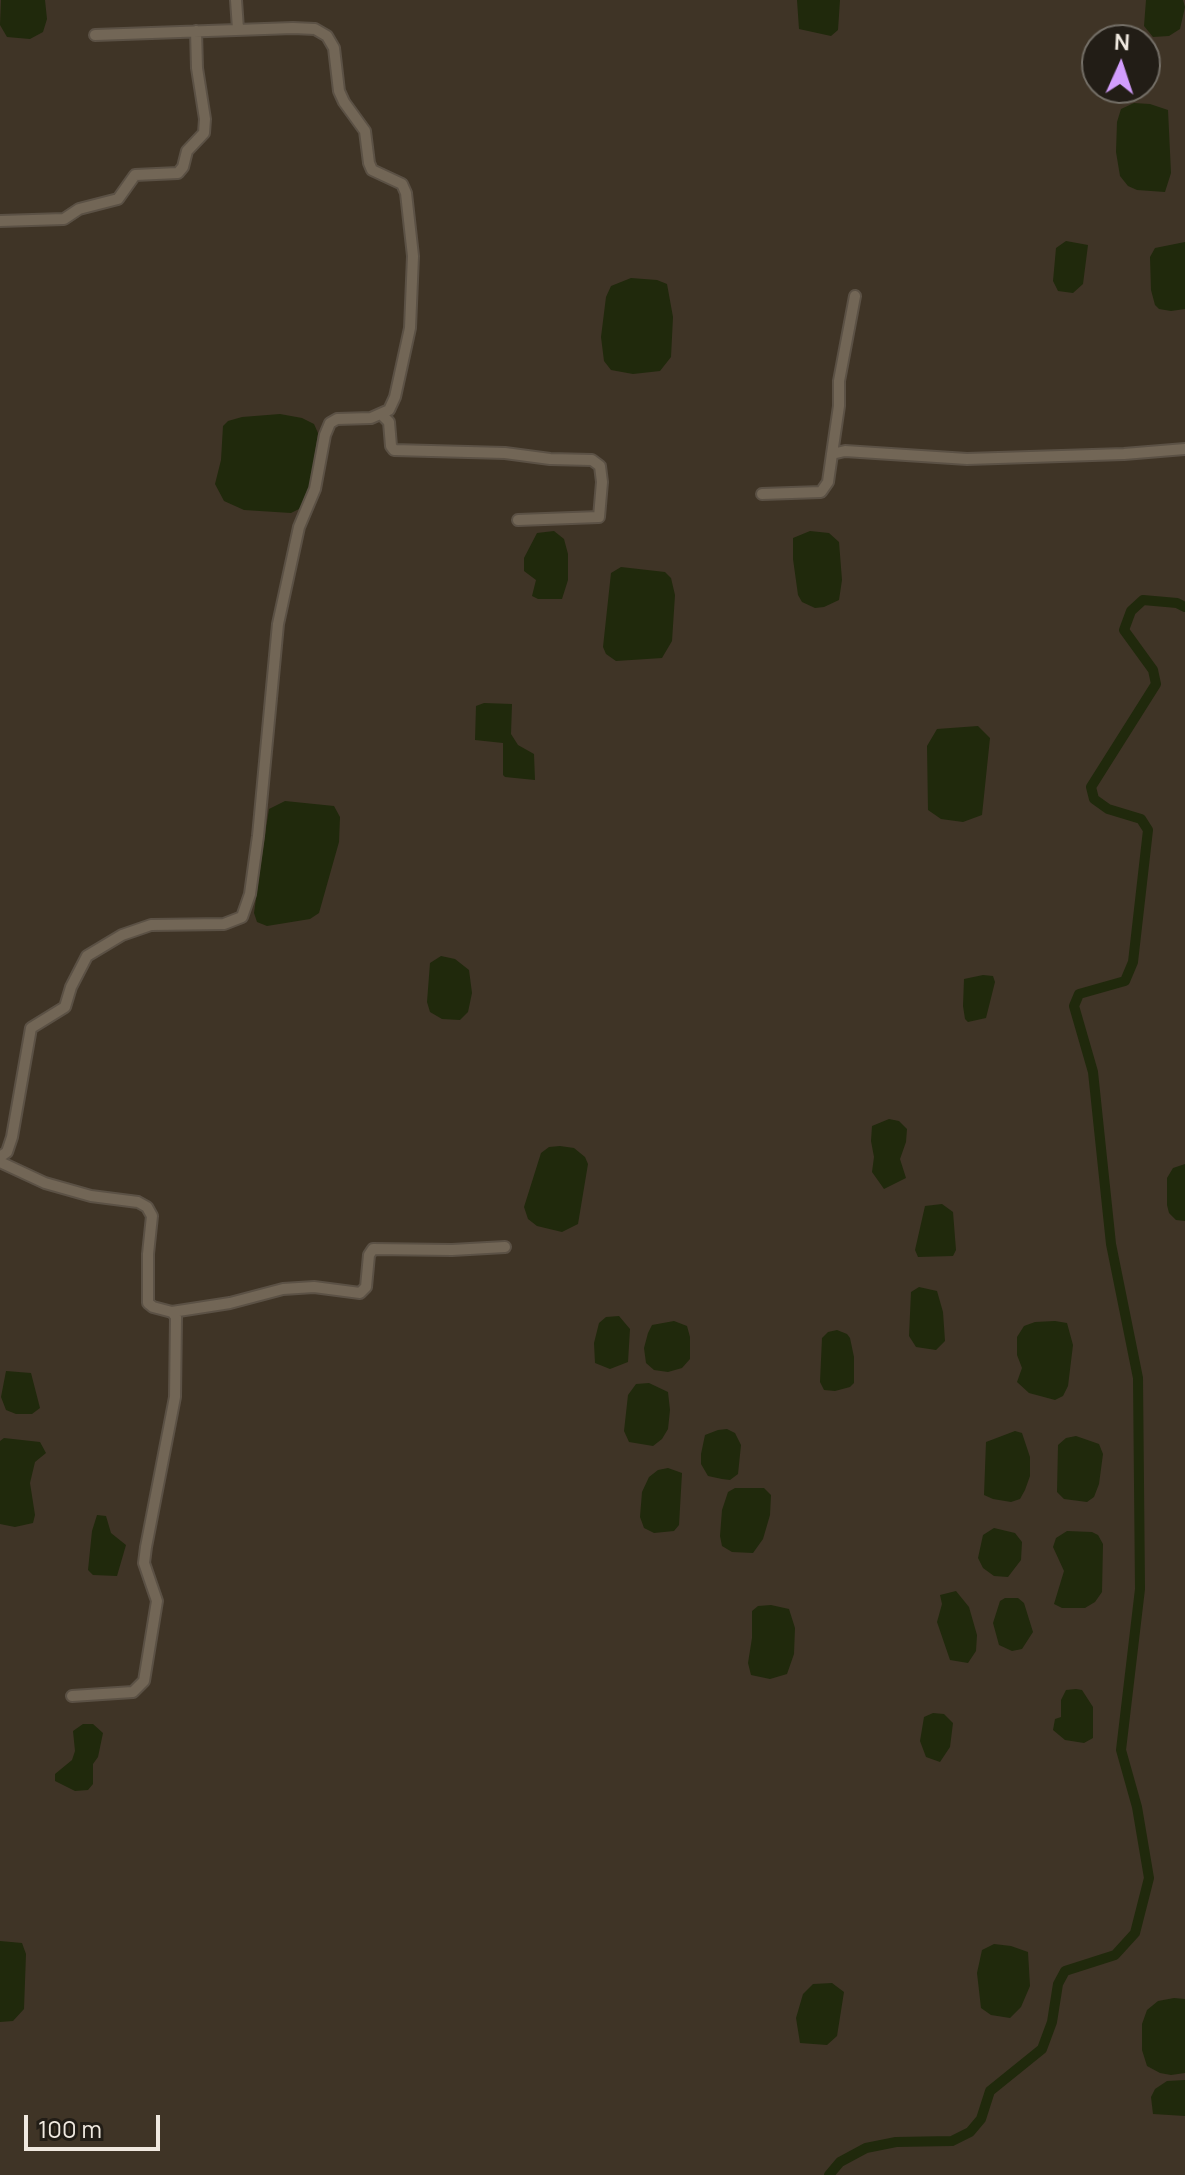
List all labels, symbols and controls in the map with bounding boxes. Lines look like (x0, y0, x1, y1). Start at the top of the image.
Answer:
north arrow (1081, 24, 1161, 104)
text: N (1113, 27, 1131, 57)
scale bar (28, 2099, 164, 2149)
text: 100 m (38, 2112, 102, 2145)

